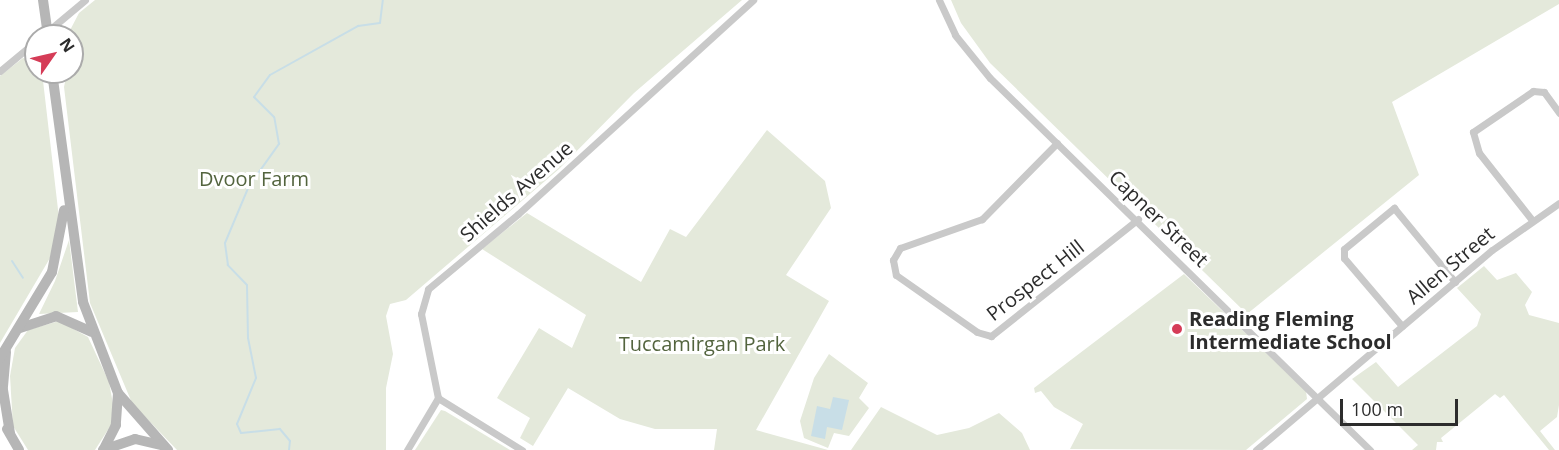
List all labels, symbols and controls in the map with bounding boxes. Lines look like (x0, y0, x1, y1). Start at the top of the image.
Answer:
north arrow (24, 24, 84, 84)
text: N (55, 34, 80, 57)
street label: Shields Avenue (455, 136, 577, 246)
street label: Capner Street (1104, 165, 1214, 271)
park label: Dvoor Farm (199, 166, 309, 190)
street label: Allen Street (1401, 221, 1499, 309)
street label: Prospect Hill (982, 235, 1088, 325)
place label: Reading Fleming Intermediate School (1189, 306, 1392, 353)
marker: Reading Fleming Intermediate School (1170, 322, 1184, 336)
park label: Tuccamirgan Park (619, 331, 785, 355)
scale bar (1343, 387, 1462, 425)
text: 100 m (1351, 397, 1403, 421)

